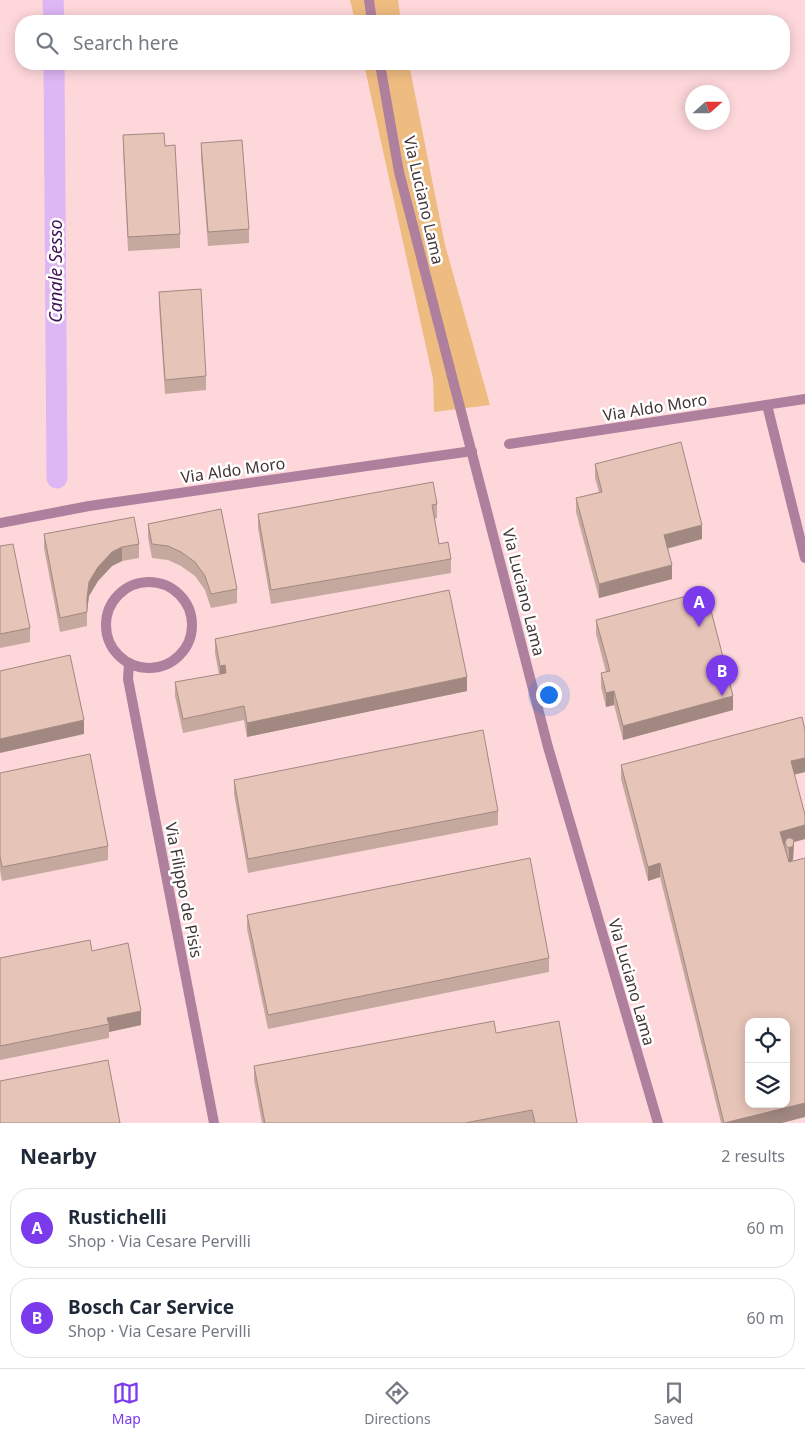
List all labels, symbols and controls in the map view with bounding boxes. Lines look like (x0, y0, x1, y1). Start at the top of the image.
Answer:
search box (15, 15, 790, 70)
icon: search (33, 29, 61, 57)
text: Search here (73, 30, 179, 56)
north arrow (685, 85, 730, 130)
street label: Via Luciano Lama (399, 134, 449, 266)
water label: Canale Sesso (43, 219, 67, 323)
street label: Via Aldo Moro (601, 388, 709, 426)
street label: Via Aldo Moro (179, 452, 287, 488)
street label: Via Luciano Lama (497, 526, 551, 658)
pin: A (683, 586, 715, 627)
pin: B (706, 655, 738, 696)
your location (536, 682, 562, 708)
street label: Via Filippo de Pisis (160, 820, 208, 960)
street label: Via Luciano Lama (603, 916, 661, 1048)
map controls (745, 1018, 790, 1108)
button: locate (745, 1018, 790, 1063)
button: layers (745, 1063, 790, 1108)
text: Nearby (20, 1142, 96, 1170)
text: 2 results (721, 1145, 785, 1167)
text: Rustichelli (68, 1204, 167, 1230)
text: A (31, 1217, 43, 1239)
text: 60 m (747, 1217, 784, 1239)
text: Shop · Via Cesare Pervilli (68, 1230, 251, 1252)
text: Bosch Car Service (68, 1294, 234, 1320)
text: B (32, 1307, 42, 1329)
text: 60 m (747, 1307, 784, 1329)
text: Shop · Via Cesare Pervilli (68, 1320, 251, 1342)
tab: Map (112, 1379, 141, 1428)
tab: Directions (364, 1379, 431, 1428)
tab: Saved (654, 1379, 693, 1428)

